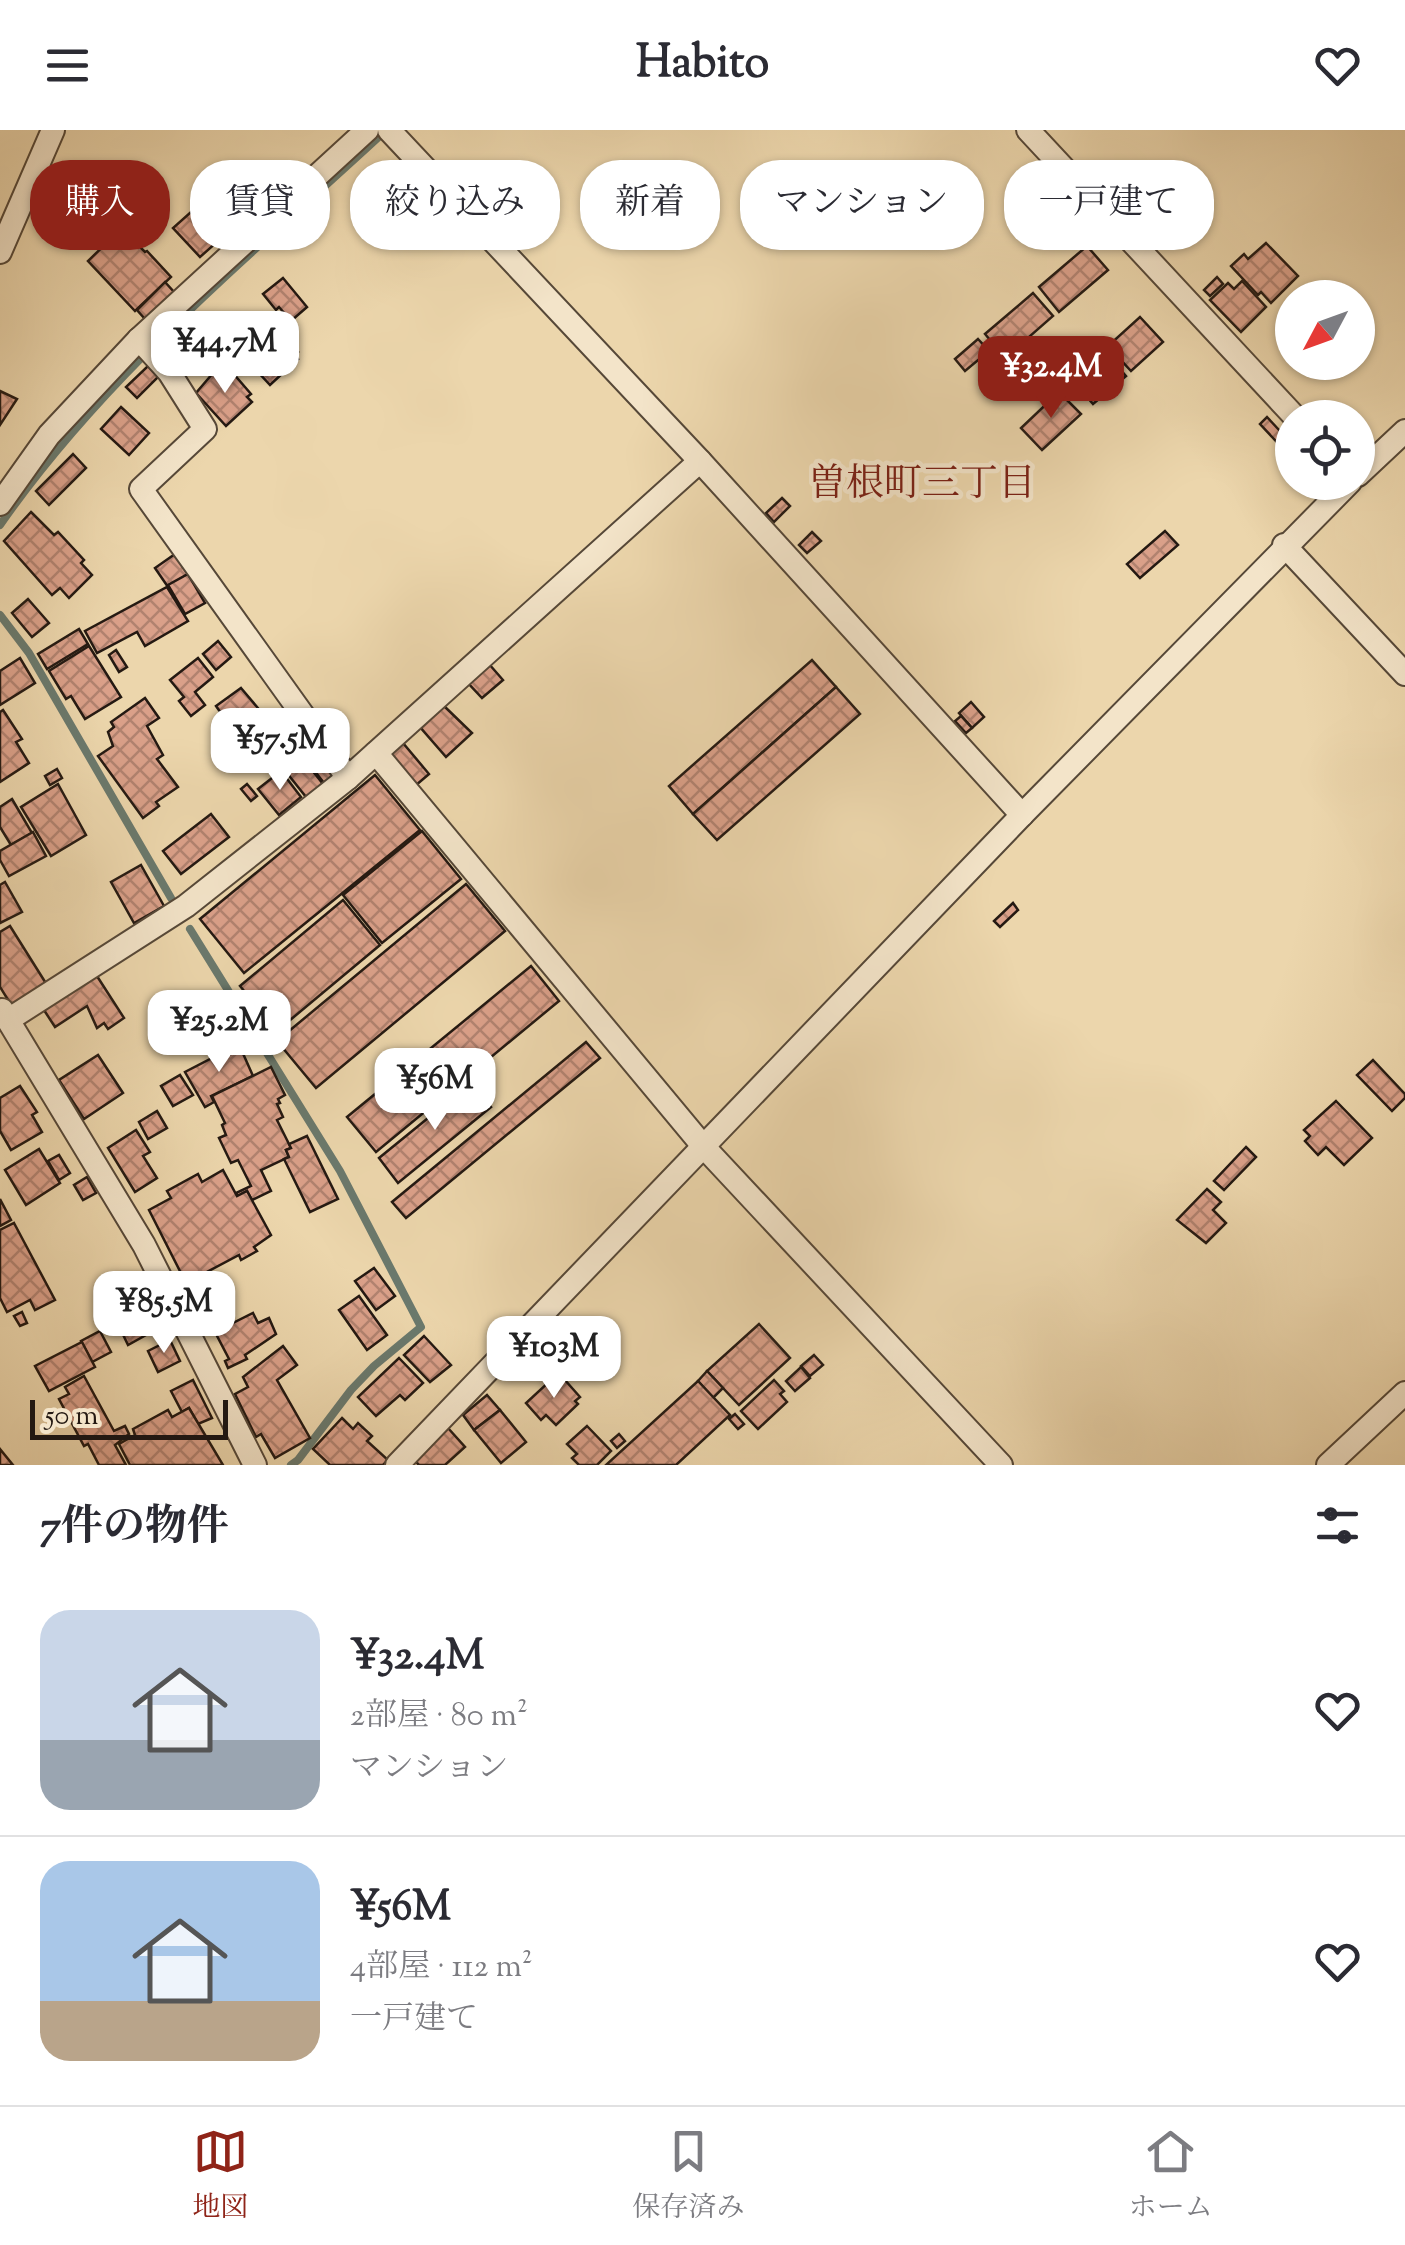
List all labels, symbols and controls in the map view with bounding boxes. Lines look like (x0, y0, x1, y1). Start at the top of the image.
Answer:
text: Habito (636, 33, 769, 98)
icon: menu (40, 38, 95, 93)
icon: heart (1310, 38, 1365, 93)
chip: 購入 (30, 160, 170, 250)
chip: 賃貸 (190, 160, 330, 250)
chip: 絞り込み (350, 160, 560, 250)
chip: 新着 (580, 160, 720, 250)
chip: マンション (740, 160, 984, 250)
chip: 一戸建て (1004, 160, 1214, 250)
north arrow (1275, 280, 1375, 380)
map controls (1275, 280, 1375, 500)
pin: ¥44.7M (144, 311, 306, 396)
text: ¥44.7M (173, 320, 277, 366)
pin: ¥32.4M (970, 336, 1132, 421)
text: ¥32.4M (1000, 345, 1102, 391)
button: locate (1275, 400, 1375, 500)
district label: 曽根町三丁目 (808, 459, 1036, 513)
pin: ¥57.5M (199, 708, 361, 793)
text: ¥57.5M (233, 717, 327, 763)
pin: ¥25.2M (138, 990, 300, 1075)
text: ¥25.2M (170, 999, 268, 1045)
pin: ¥56M (376, 1048, 494, 1133)
text: ¥56M (397, 1057, 473, 1103)
pin: ¥85.5M (83, 1271, 245, 1356)
text: ¥85.5M (115, 1280, 213, 1326)
pin: ¥103M (484, 1316, 624, 1401)
text: ¥103M (509, 1325, 599, 1371)
scale bar (30, 1395, 228, 1440)
text: 50 m (45, 1397, 99, 1437)
icon: filters (1310, 1498, 1365, 1553)
text: 7件の物件 (40, 1499, 229, 1559)
text: ¥32.4M (350, 1628, 484, 1688)
icon: home (120, 1650, 240, 1770)
icon: heart (1310, 1683, 1365, 1738)
text: 2部屋 · 80 m² (350, 1694, 528, 1740)
text: マンション (350, 1746, 509, 1792)
text: ¥56M (350, 1879, 451, 1939)
icon: home (120, 1901, 240, 2021)
icon: heart (1310, 1934, 1365, 1989)
text: 4部屋 · 112 m² (350, 1945, 533, 1991)
text: 一戸建て (350, 1997, 478, 2043)
tab: 地図 (192, 2124, 248, 2229)
tab: 保存済み (632, 2124, 745, 2229)
tab: ホーム (1129, 2124, 1213, 2229)

